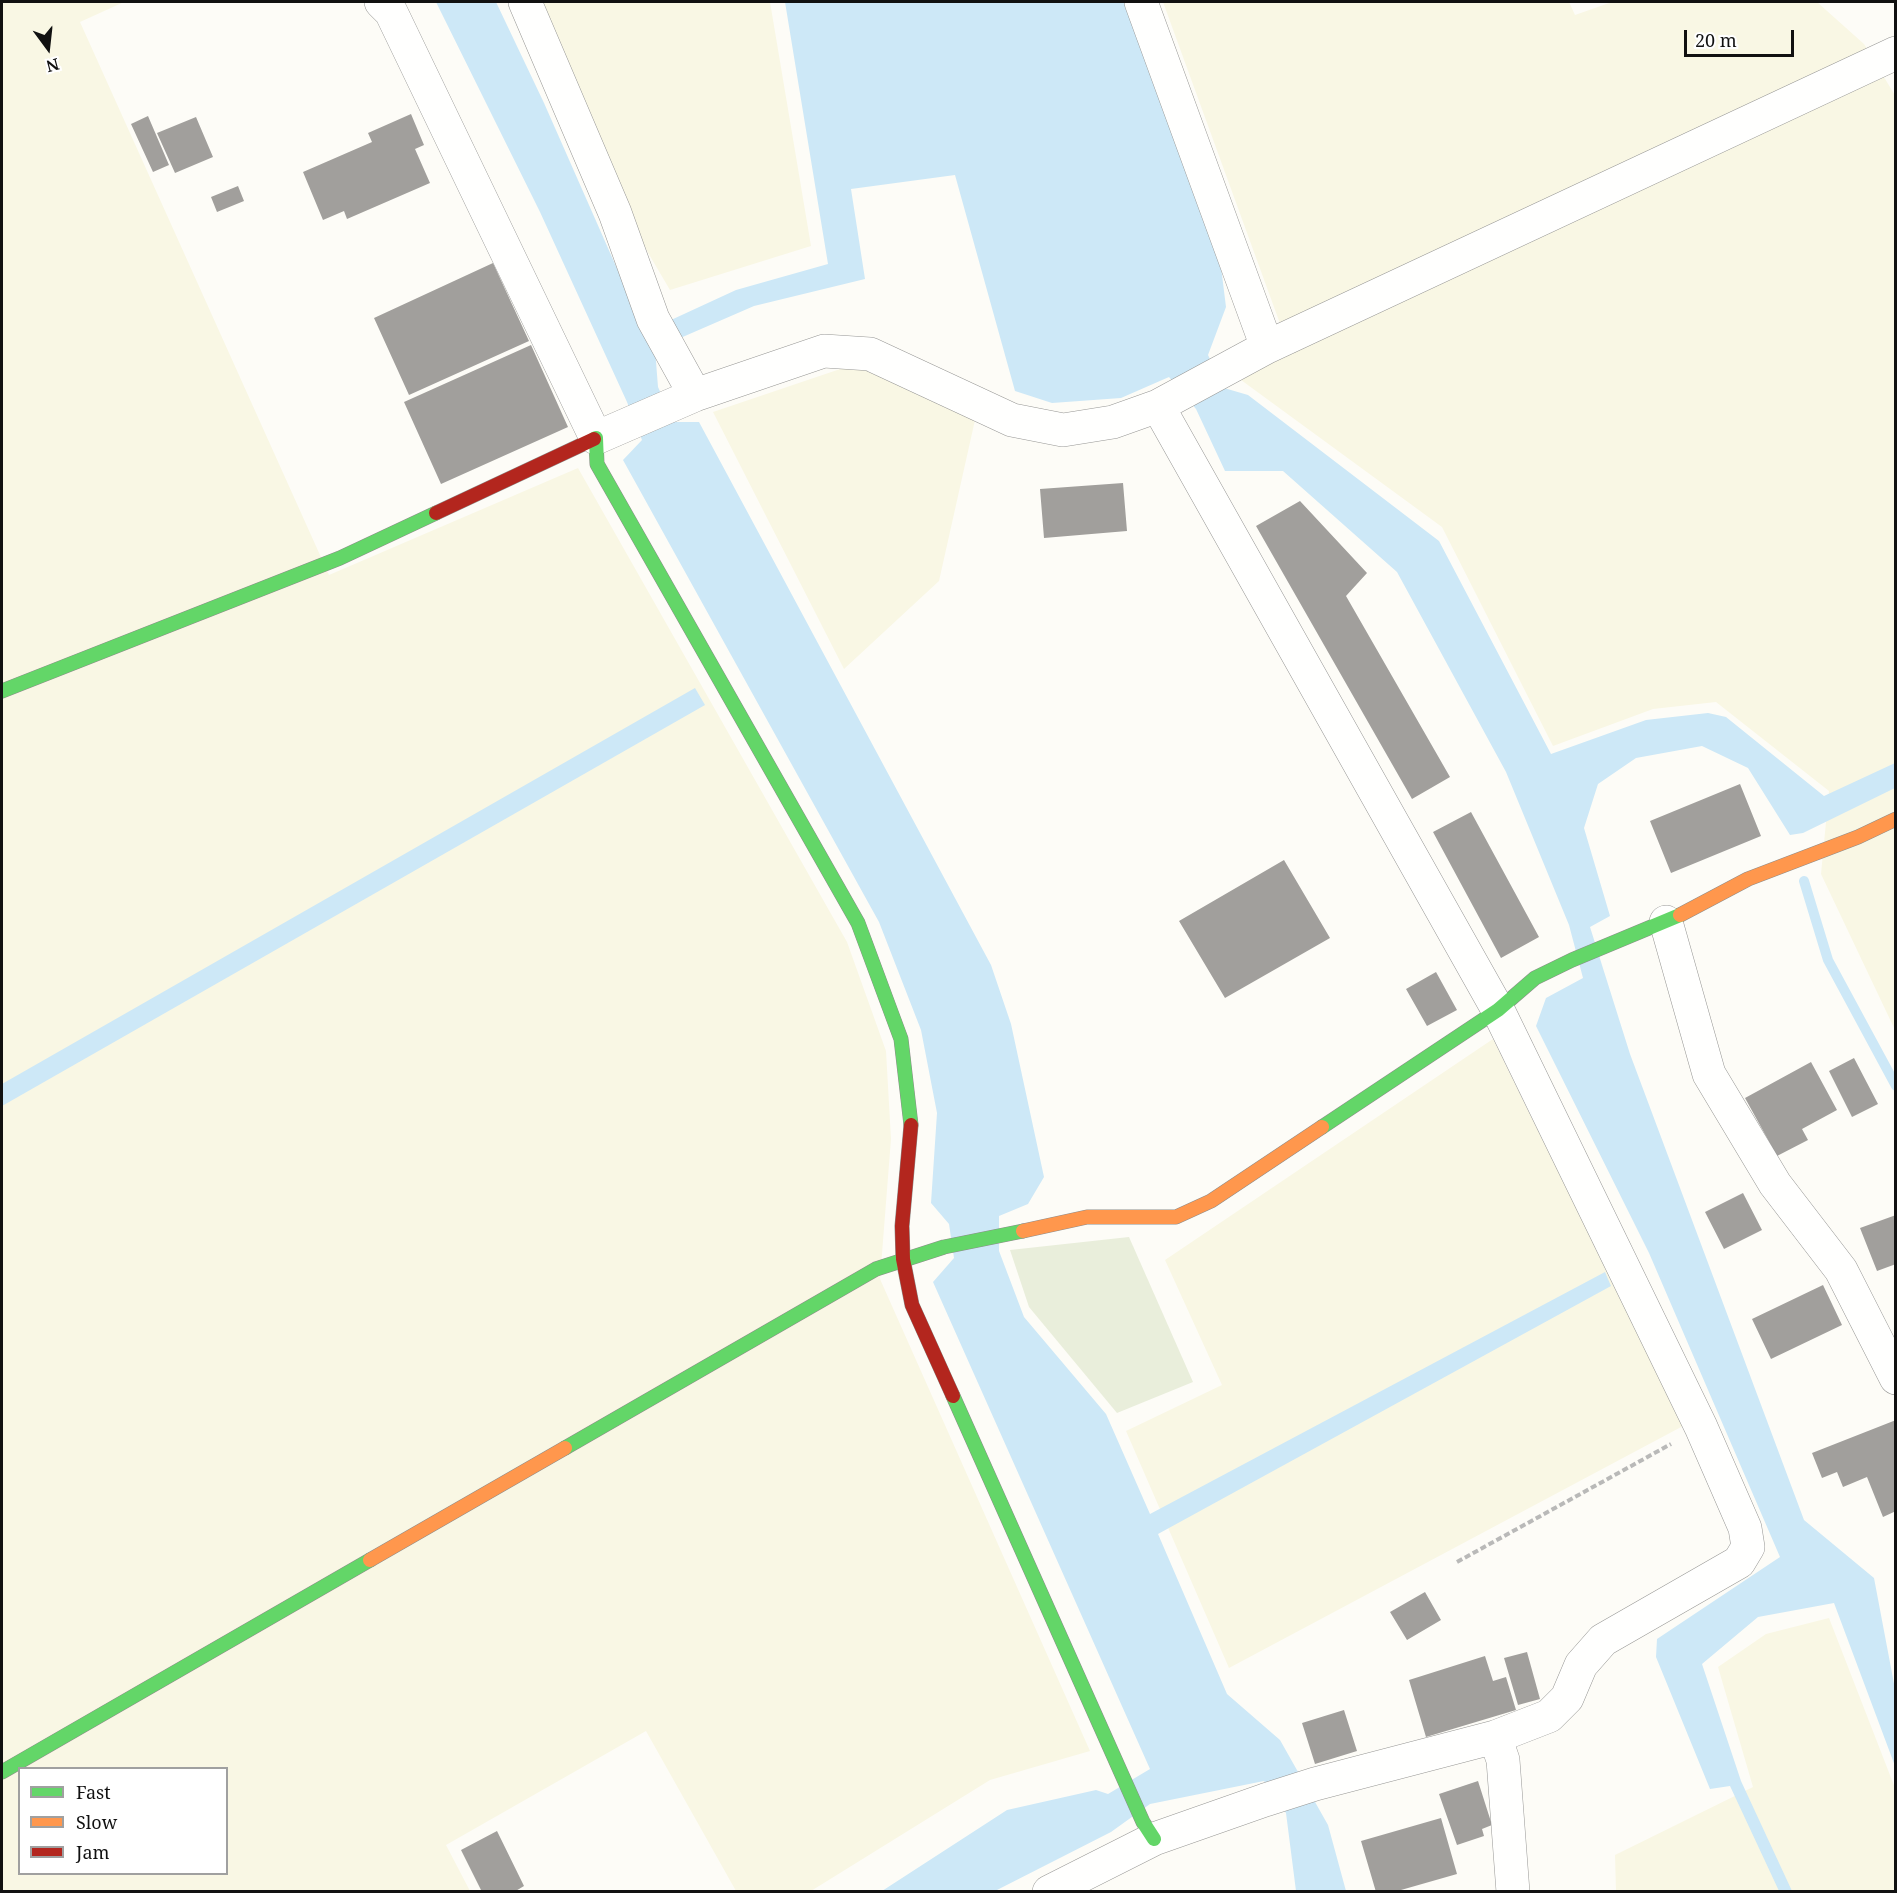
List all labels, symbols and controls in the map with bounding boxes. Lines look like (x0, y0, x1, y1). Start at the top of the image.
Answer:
north arrow (18, 18, 78, 78)
scale bar (1687, 18, 1796, 56)
text: 20 m (1695, 28, 1737, 52)
text: N (44, 53, 62, 78)
legend (18, 1767, 228, 1875)
text: Fast (76, 1780, 111, 1804)
text: Slow (76, 1810, 117, 1834)
text: Jam (76, 1840, 110, 1864)

